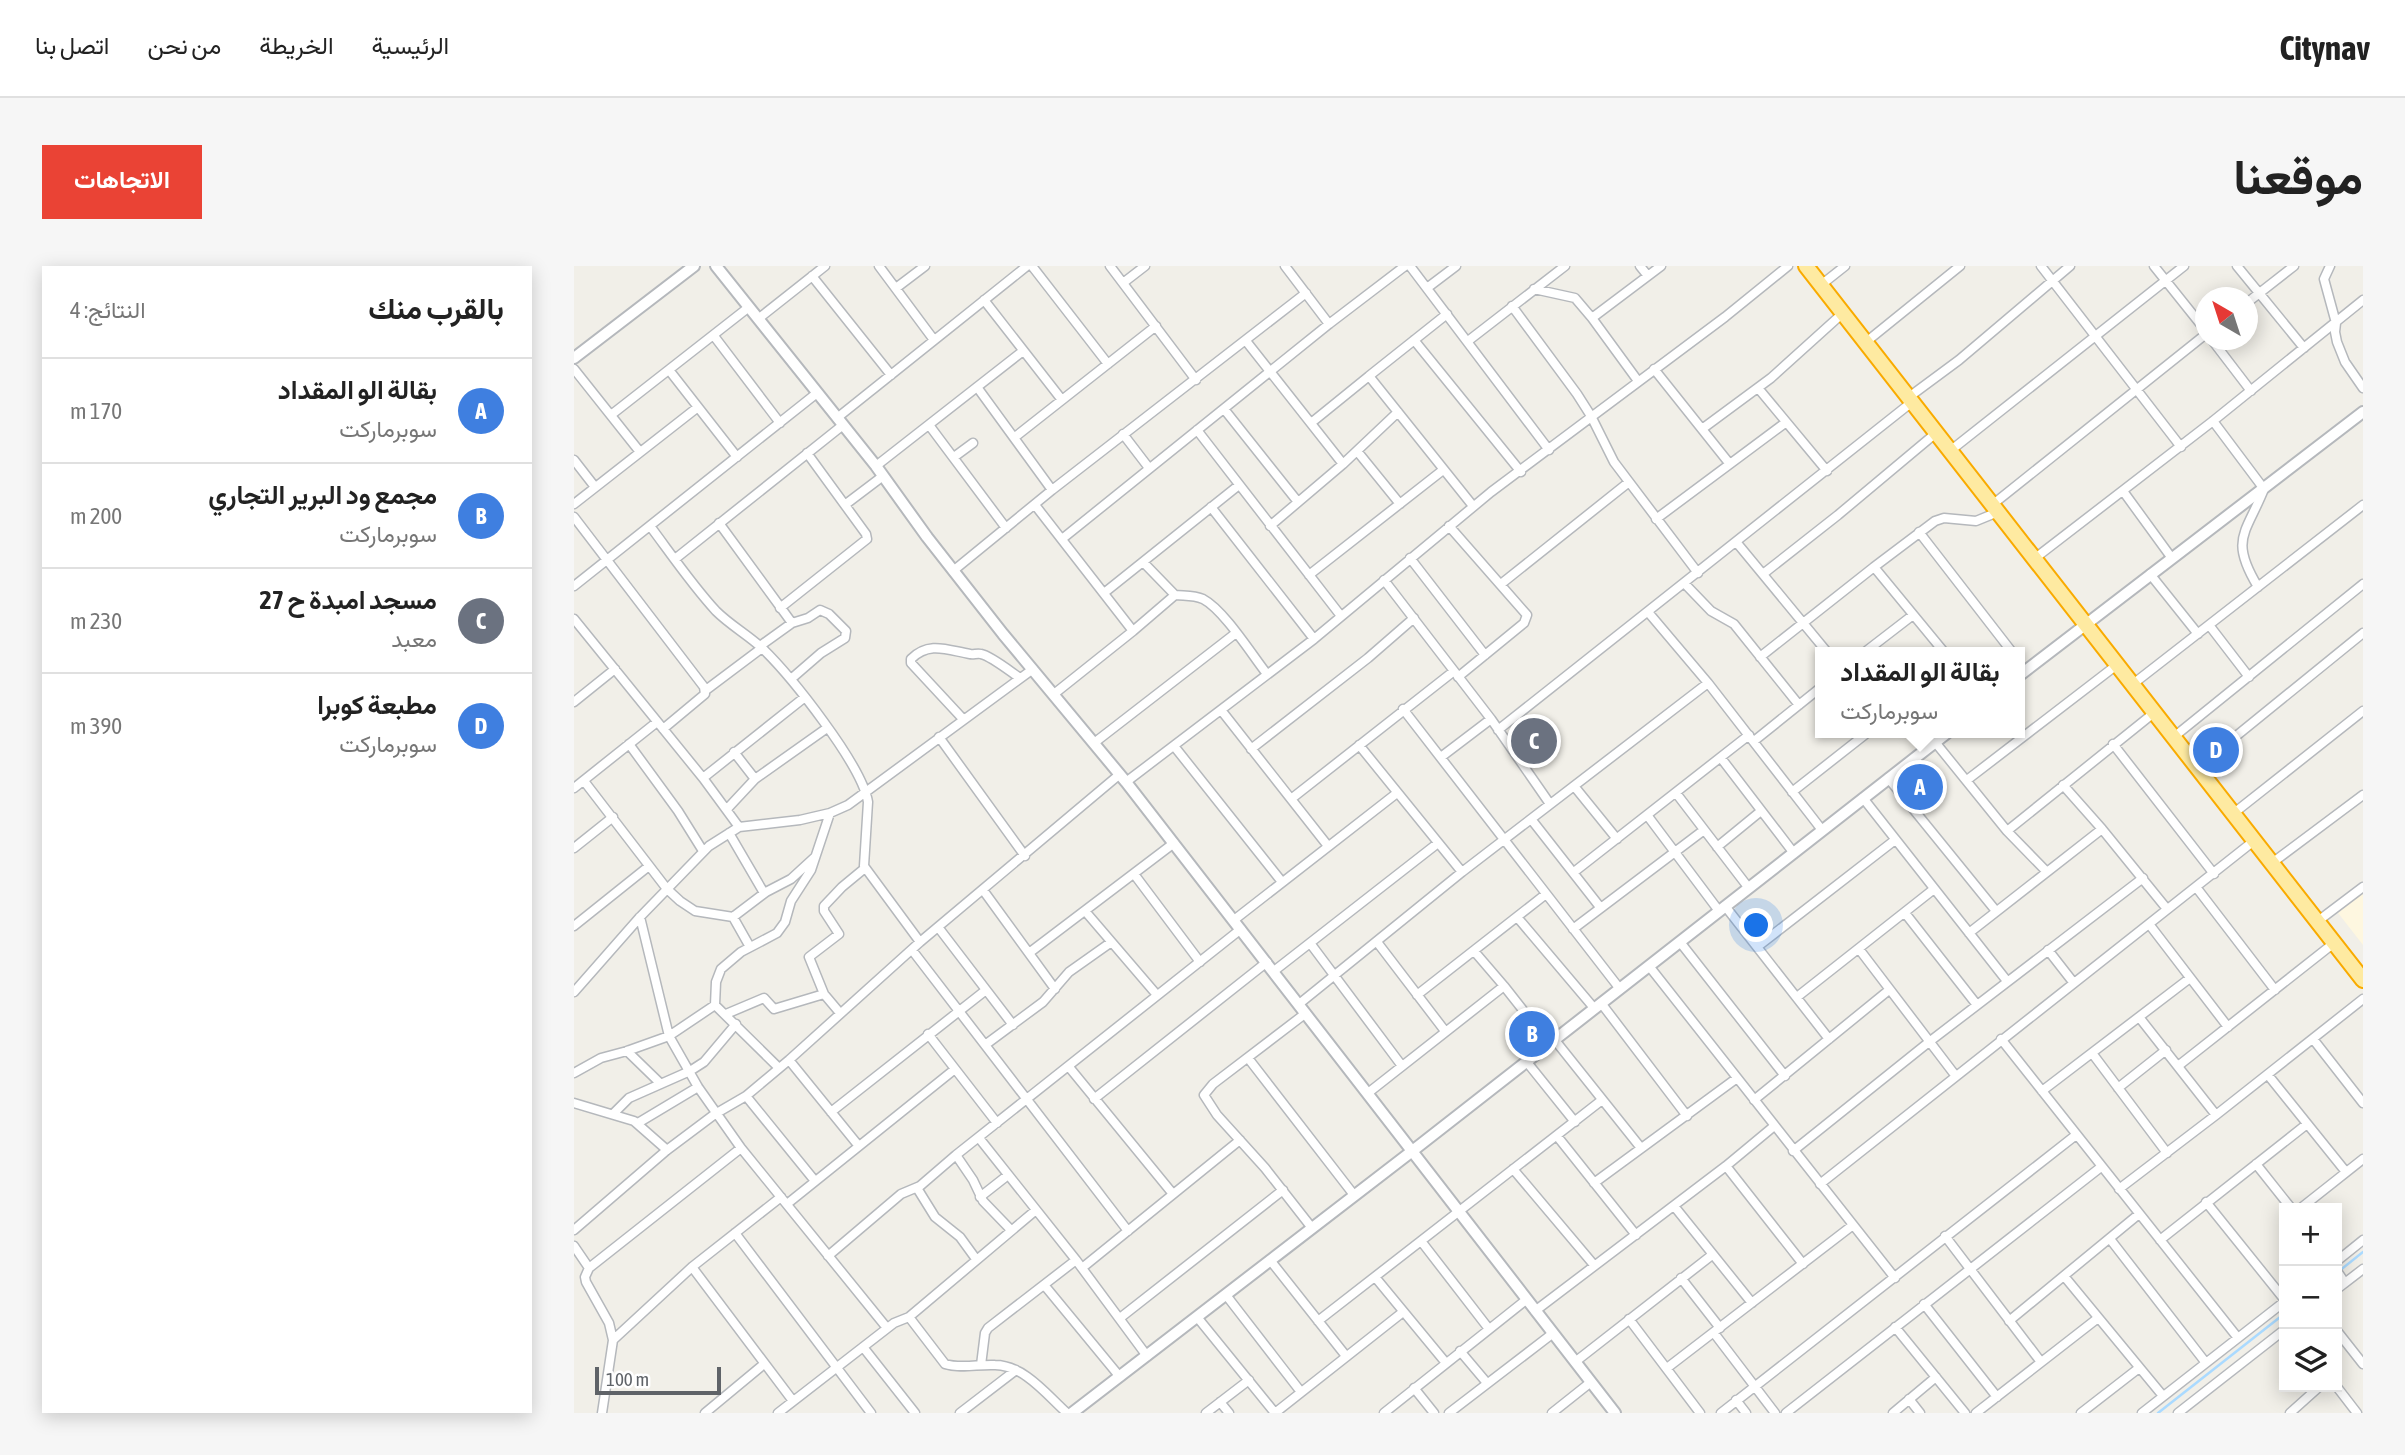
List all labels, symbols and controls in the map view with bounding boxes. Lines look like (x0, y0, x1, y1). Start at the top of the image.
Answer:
text: Citynav (2280, 29, 2370, 67)
text: اتصل بنا (35, 32, 109, 59)
text: من نحن (147, 32, 221, 59)
text: الخريطة (259, 32, 334, 59)
text: الرئيسية (372, 32, 449, 59)
button: الاتجاهات (42, 145, 202, 219)
text: موقعنا (2233, 148, 2363, 204)
north arrow (2195, 287, 2258, 350)
text: بالقرب منك (368, 291, 504, 325)
text: النتائج: 4 (70, 297, 145, 323)
text: بقالة الو المقداد (278, 375, 437, 405)
text: 170 m (70, 398, 122, 424)
text: A (475, 398, 487, 424)
text: سوبرماركت (339, 416, 437, 442)
text: مجمع ود البرير التجاري (208, 480, 437, 510)
text: 200 m (70, 503, 122, 529)
text: B (476, 503, 486, 529)
text: سوبرماركت (339, 521, 437, 547)
text: مسجد امبدة ح 27 (259, 585, 437, 615)
text: 230 m (70, 608, 122, 634)
text: C (476, 608, 486, 634)
text: معبد (391, 626, 437, 652)
popup (1815, 647, 2025, 738)
text: بقالة الو المقداد (1840, 657, 2000, 687)
text: مطبعة كوبرا (317, 690, 437, 720)
text: سوبرماركت (1840, 698, 1938, 724)
text: 390 m (70, 713, 122, 739)
text: D (475, 713, 487, 739)
pin: C (1511, 715, 1557, 767)
pin: D (2193, 724, 2239, 776)
text: سوبرماركت (339, 731, 437, 757)
pin: A (1897, 761, 1943, 813)
your location (1739, 908, 1773, 942)
pin: B (1509, 1008, 1555, 1060)
map controls (2279, 1203, 2342, 1392)
button: + (2279, 1203, 2342, 1266)
button: − (2279, 1266, 2342, 1329)
button: layers (2279, 1329, 2342, 1392)
scale bar (595, 1364, 721, 1396)
text: 100 m (606, 1368, 649, 1390)

